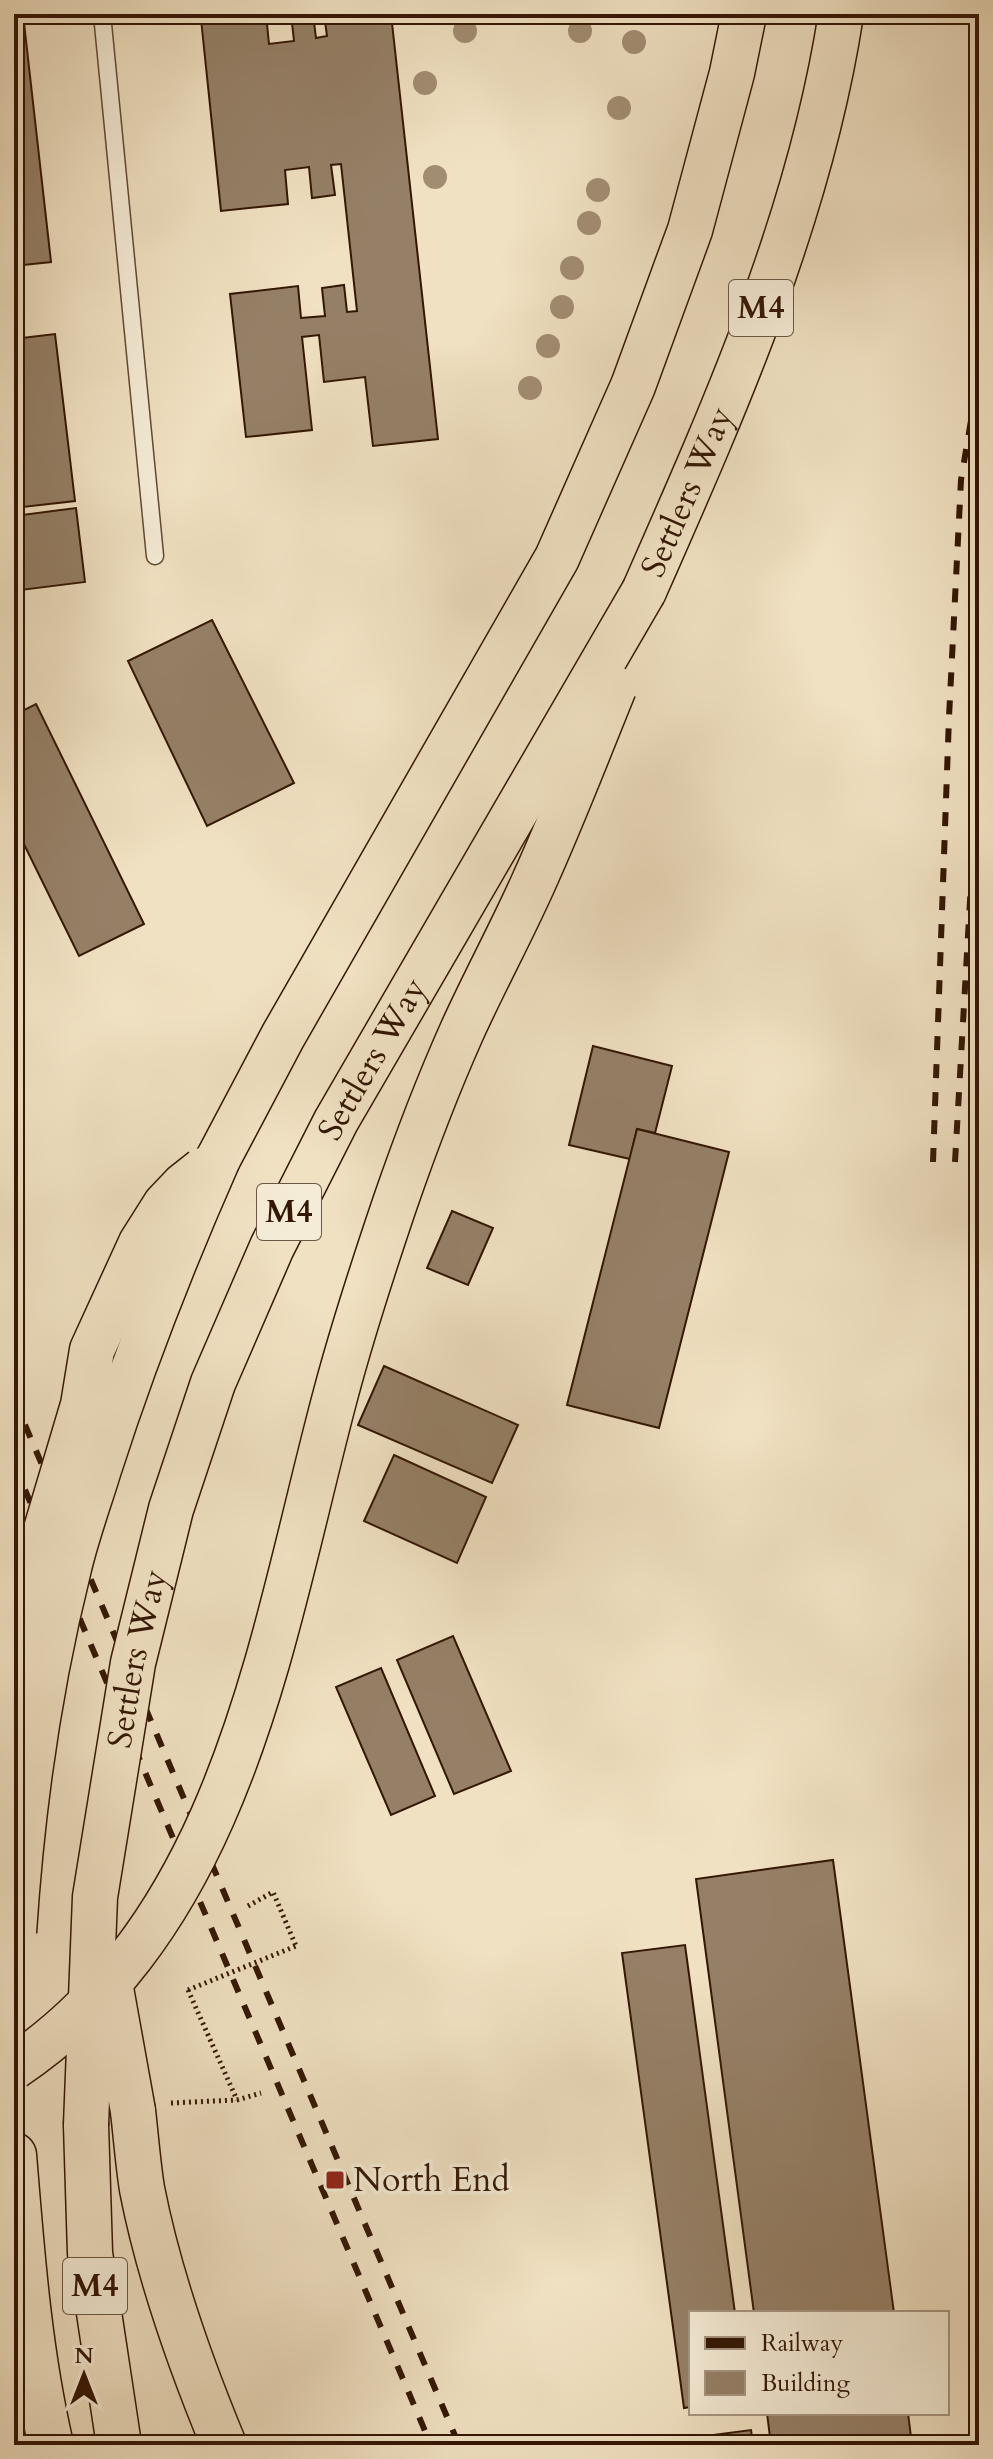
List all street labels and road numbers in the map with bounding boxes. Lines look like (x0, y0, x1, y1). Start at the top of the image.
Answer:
road number: M4 (729, 280, 793, 336)
street label: Settlers Way (630, 400, 744, 584)
street label: Settlers Way (307, 969, 437, 1148)
road number: M4 (257, 1184, 321, 1240)
street label: Settlers Way (97, 1565, 178, 1751)
road number: M4 (63, 2258, 127, 2314)

